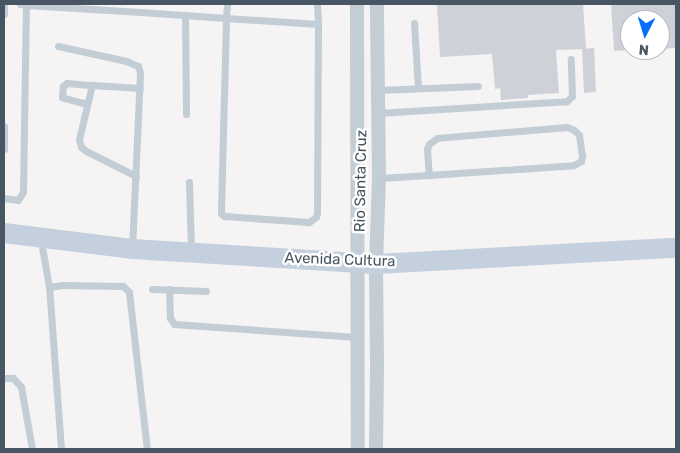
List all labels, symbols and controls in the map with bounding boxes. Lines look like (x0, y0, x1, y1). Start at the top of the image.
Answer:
north arrow (620, 10, 670, 60)
text: N (638, 41, 650, 58)
street label: Rio Santa Cruz (351, 130, 371, 232)
street label: Avenida Cultura (284, 249, 396, 271)

